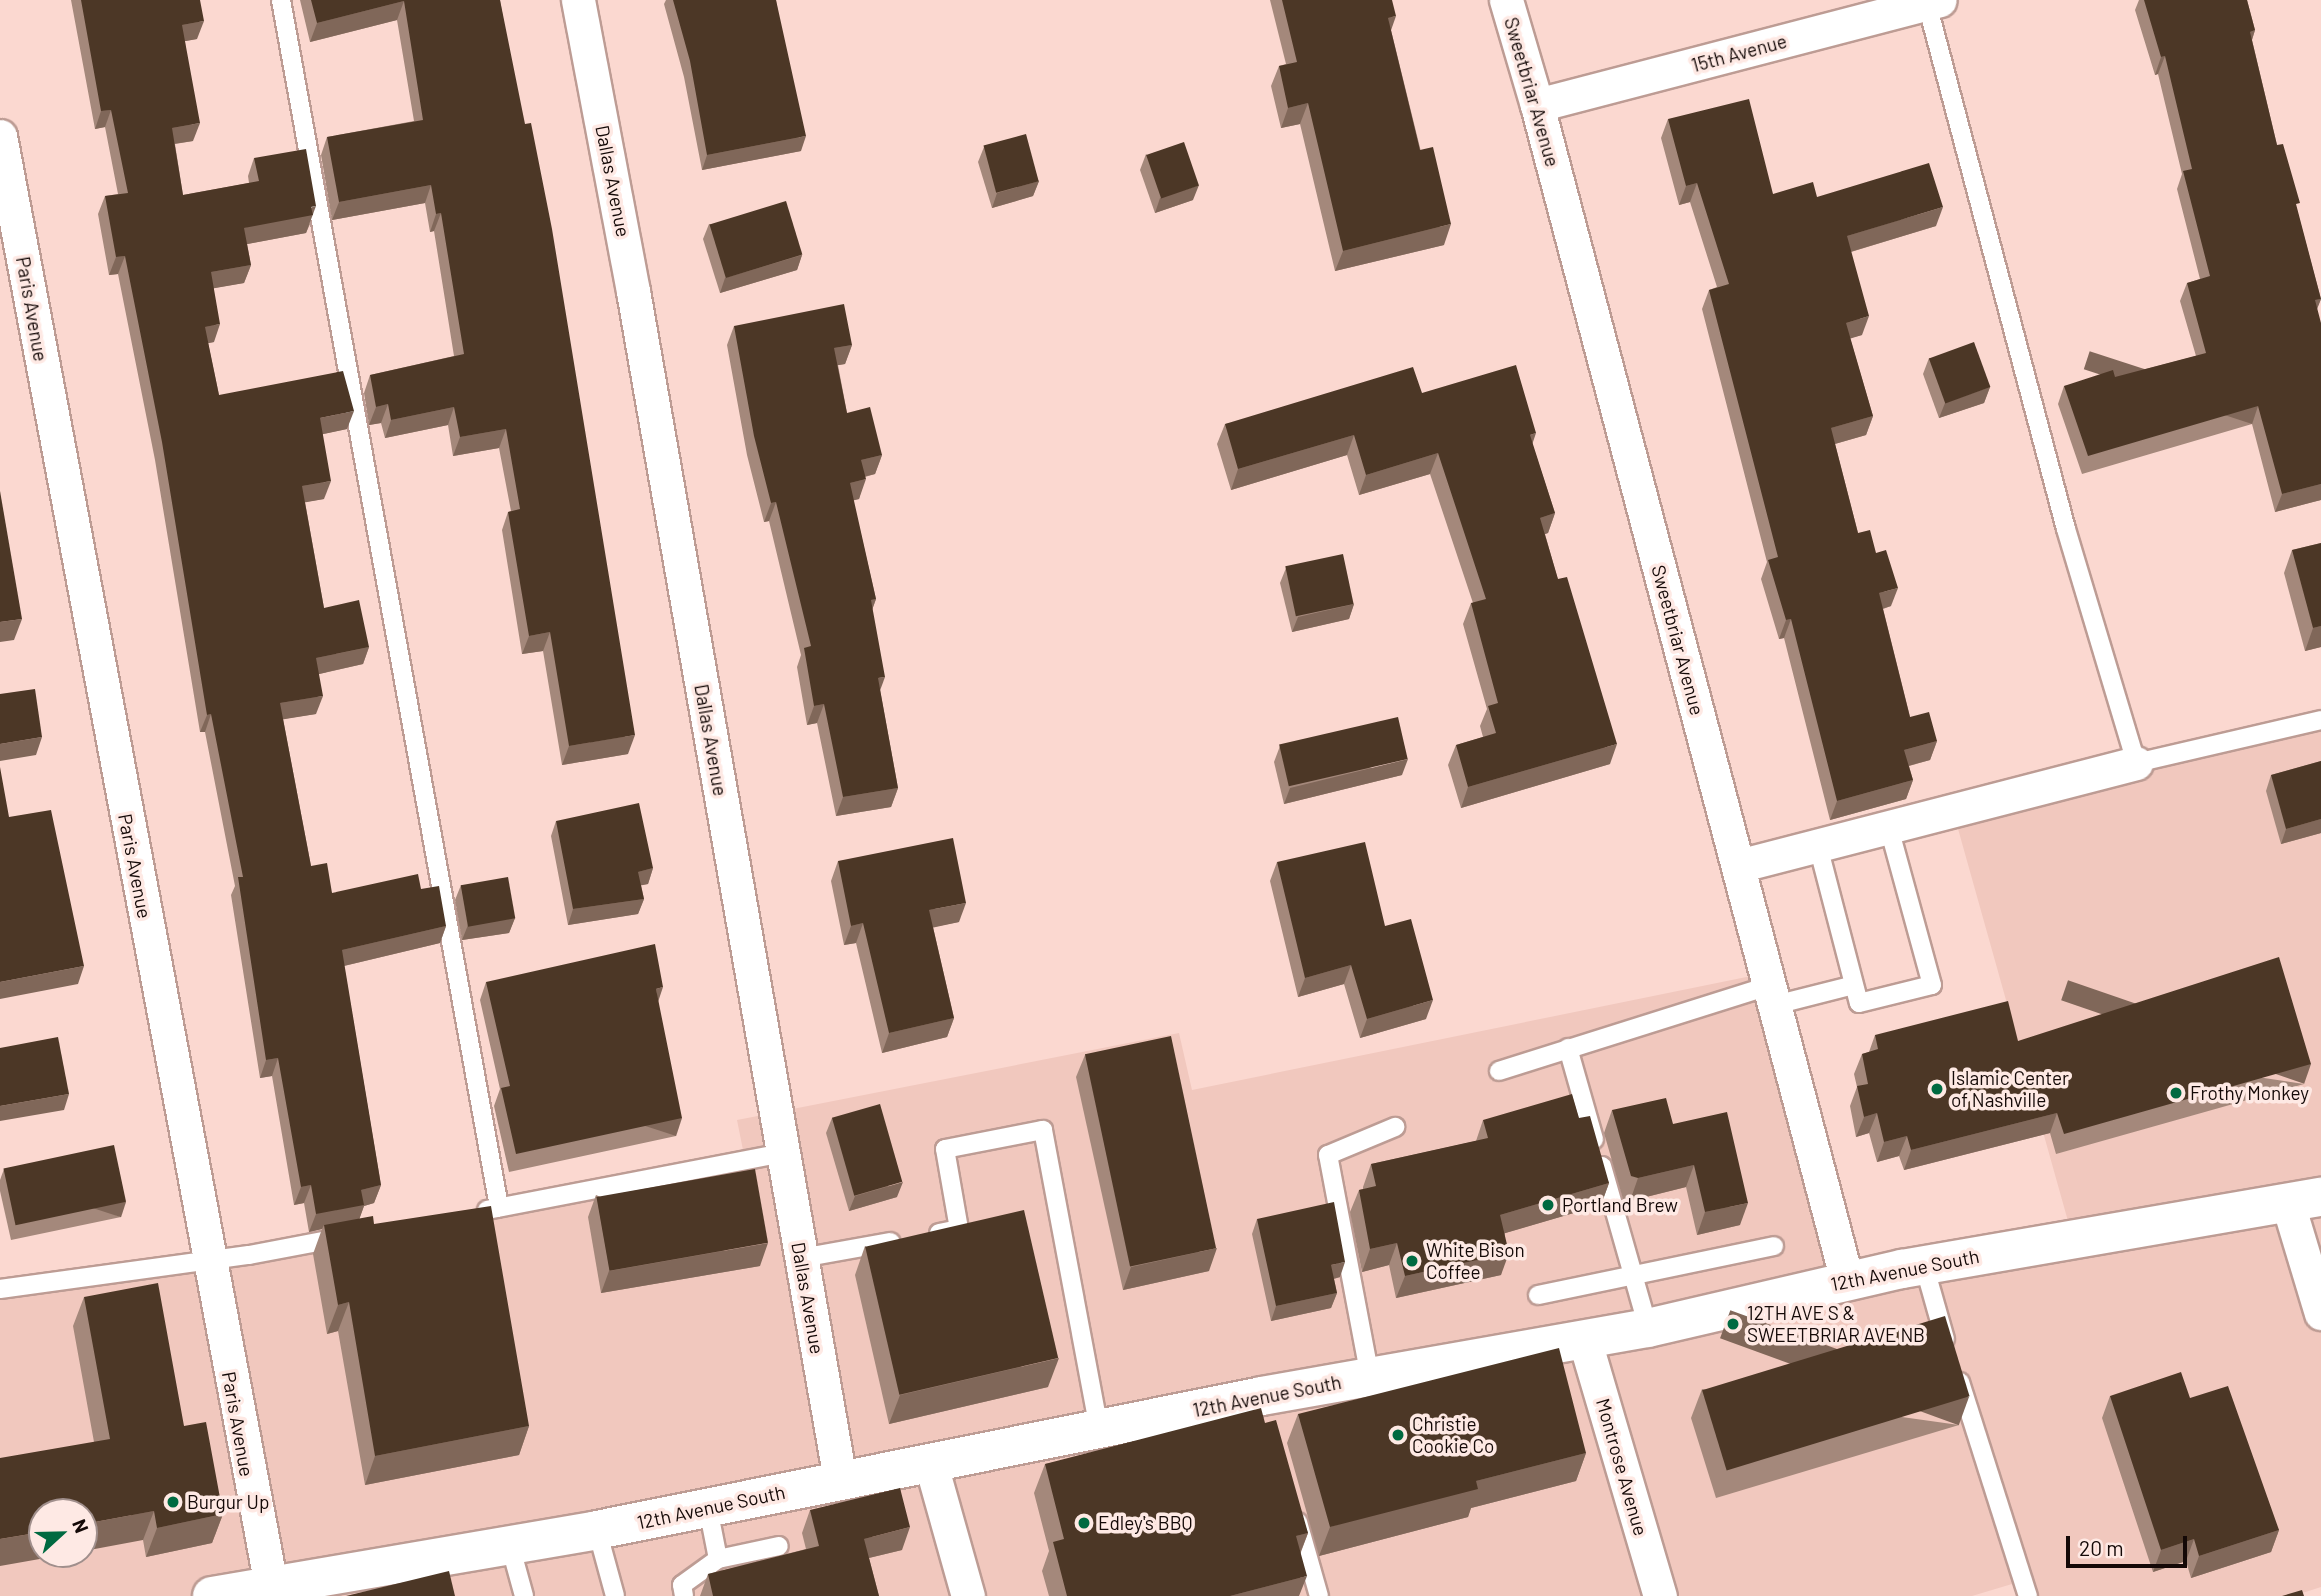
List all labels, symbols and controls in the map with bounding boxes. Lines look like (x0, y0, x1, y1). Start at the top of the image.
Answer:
street label: Sweetbriar Avenue (1500, 15, 1564, 169)
street label: 15th Avenue (1689, 29, 1789, 77)
street label: Dallas Avenue (591, 123, 635, 239)
street label: Paris Avenue (12, 255, 52, 363)
street label: Sweetbriar Avenue (1647, 562, 1709, 718)
street label: Dallas Avenue (690, 682, 732, 798)
street label: Paris Avenue (114, 812, 156, 920)
place label: Islamic Center of Nashville (1951, 1067, 2069, 1111)
marker: Islamic Center of Nashville (1929, 1081, 1945, 1097)
place label: Frothy Monkey (2190, 1082, 2309, 1104)
marker: Frothy Monkey (2168, 1085, 2184, 1101)
place label: Portland Brew (1562, 1194, 1678, 1216)
marker: Portland Brew (1540, 1197, 1556, 1213)
place label: White Bison Coffee (1426, 1239, 1525, 1283)
street label: Dallas Avenue (787, 1240, 829, 1356)
street label: 12th Avenue South (1829, 1244, 1981, 1296)
marker: White Bison Coffee (1404, 1253, 1420, 1269)
place label: 12TH AVE S & SWEETBRIAR AVE NB (1747, 1302, 1925, 1346)
marker: 12TH AVE S & SWEETBRIAR AVE NB (1725, 1316, 1741, 1332)
street label: Paris Avenue (218, 1370, 258, 1478)
street label: 12th Avenue South (1191, 1370, 1343, 1422)
street label: Montrose Avenue (1592, 1396, 1652, 1538)
place label: Christie Cookie Co (1412, 1413, 1494, 1457)
marker: Christie Cookie Co (1390, 1427, 1406, 1443)
street label: 12th Avenue South (635, 1480, 787, 1534)
place label: Burgur Up (187, 1491, 269, 1513)
marker: Burgur Up (165, 1494, 181, 1510)
north arrow (28, 1498, 98, 1568)
place label: Edley's BBQ (1098, 1512, 1193, 1534)
marker: Edley's BBQ (1076, 1515, 1092, 1531)
text: N (68, 1516, 94, 1536)
scale bar (2069, 1522, 2190, 1566)
text: 20 m (2079, 1535, 2124, 1560)

